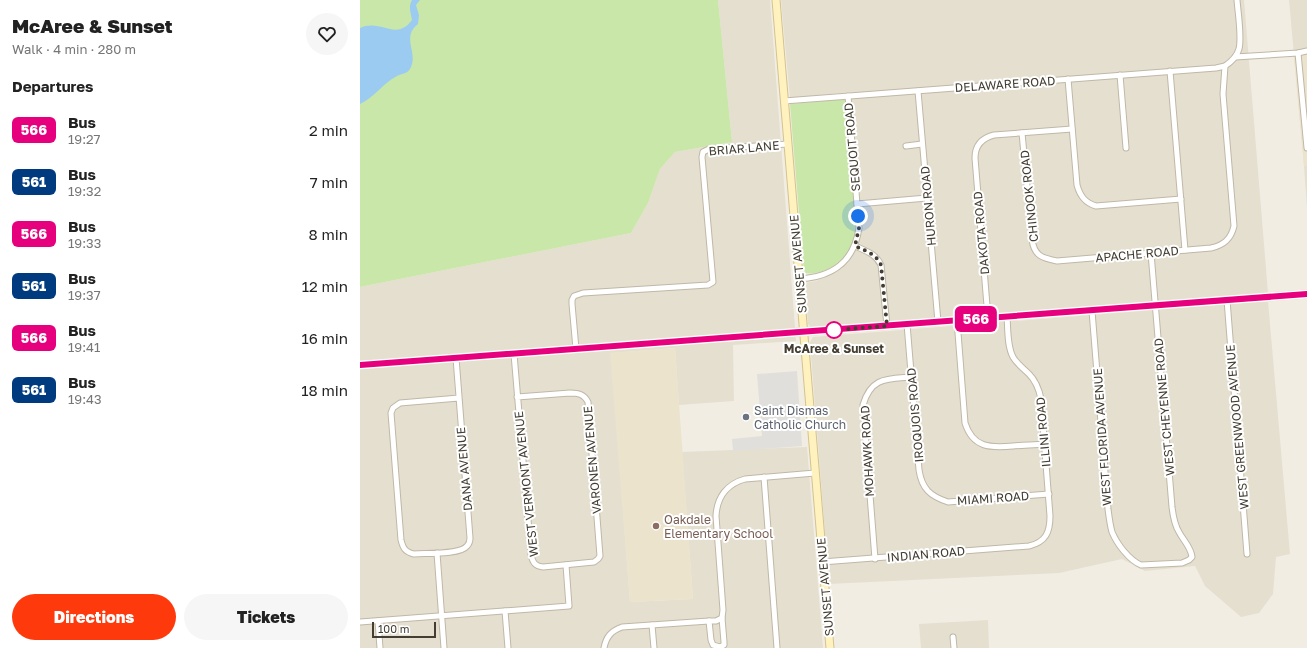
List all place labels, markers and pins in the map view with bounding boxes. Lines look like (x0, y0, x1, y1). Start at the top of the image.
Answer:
marker: McAree & Sunset (825, 321, 843, 339)
place label: McAree & Sunset (784, 341, 884, 356)
place label: Saint Dismas Catholic Church (754, 403, 846, 432)
marker: Saint Dismas Catholic Church (741, 412, 751, 422)
place label: Oakdale Elementary School (664, 512, 773, 541)
marker: Oakdale Elementary School (651, 521, 661, 531)

